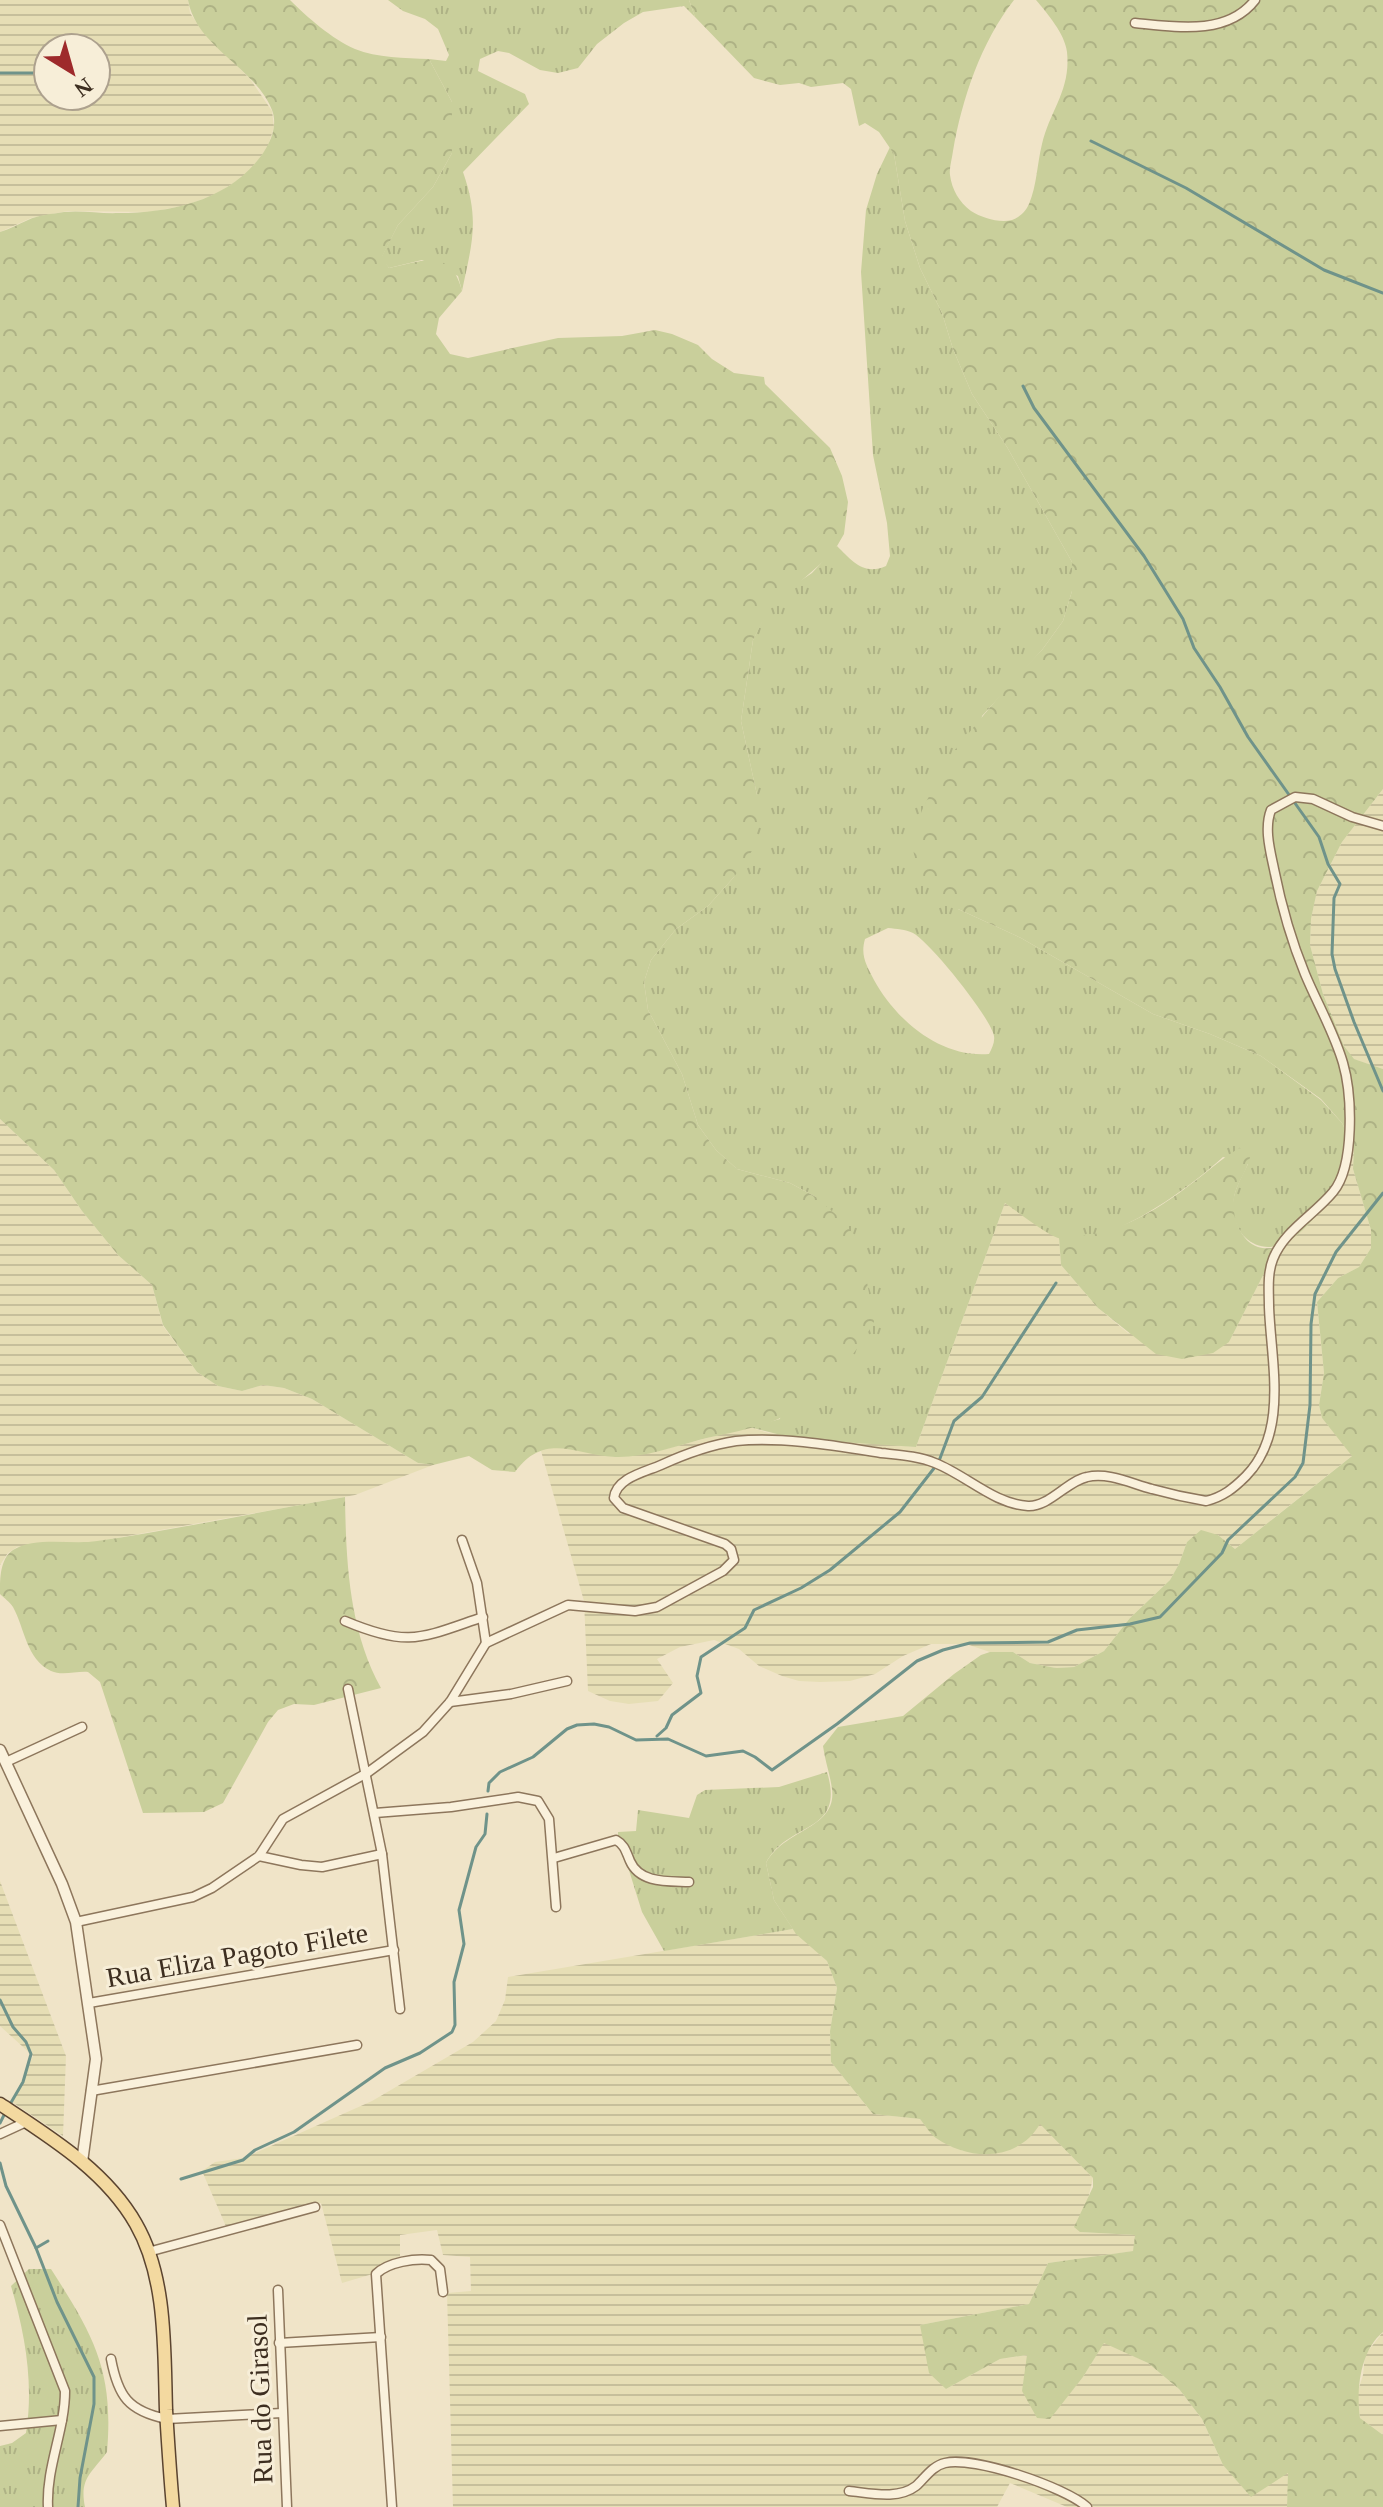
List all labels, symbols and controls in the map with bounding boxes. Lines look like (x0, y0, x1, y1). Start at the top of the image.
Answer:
north arrow (32, 32, 112, 112)
text: N (70, 73, 98, 102)
street label: Rua Eliza Pagoto Filete (104, 1917, 370, 1993)
street label: Rua do Girasol (242, 2314, 278, 2484)

